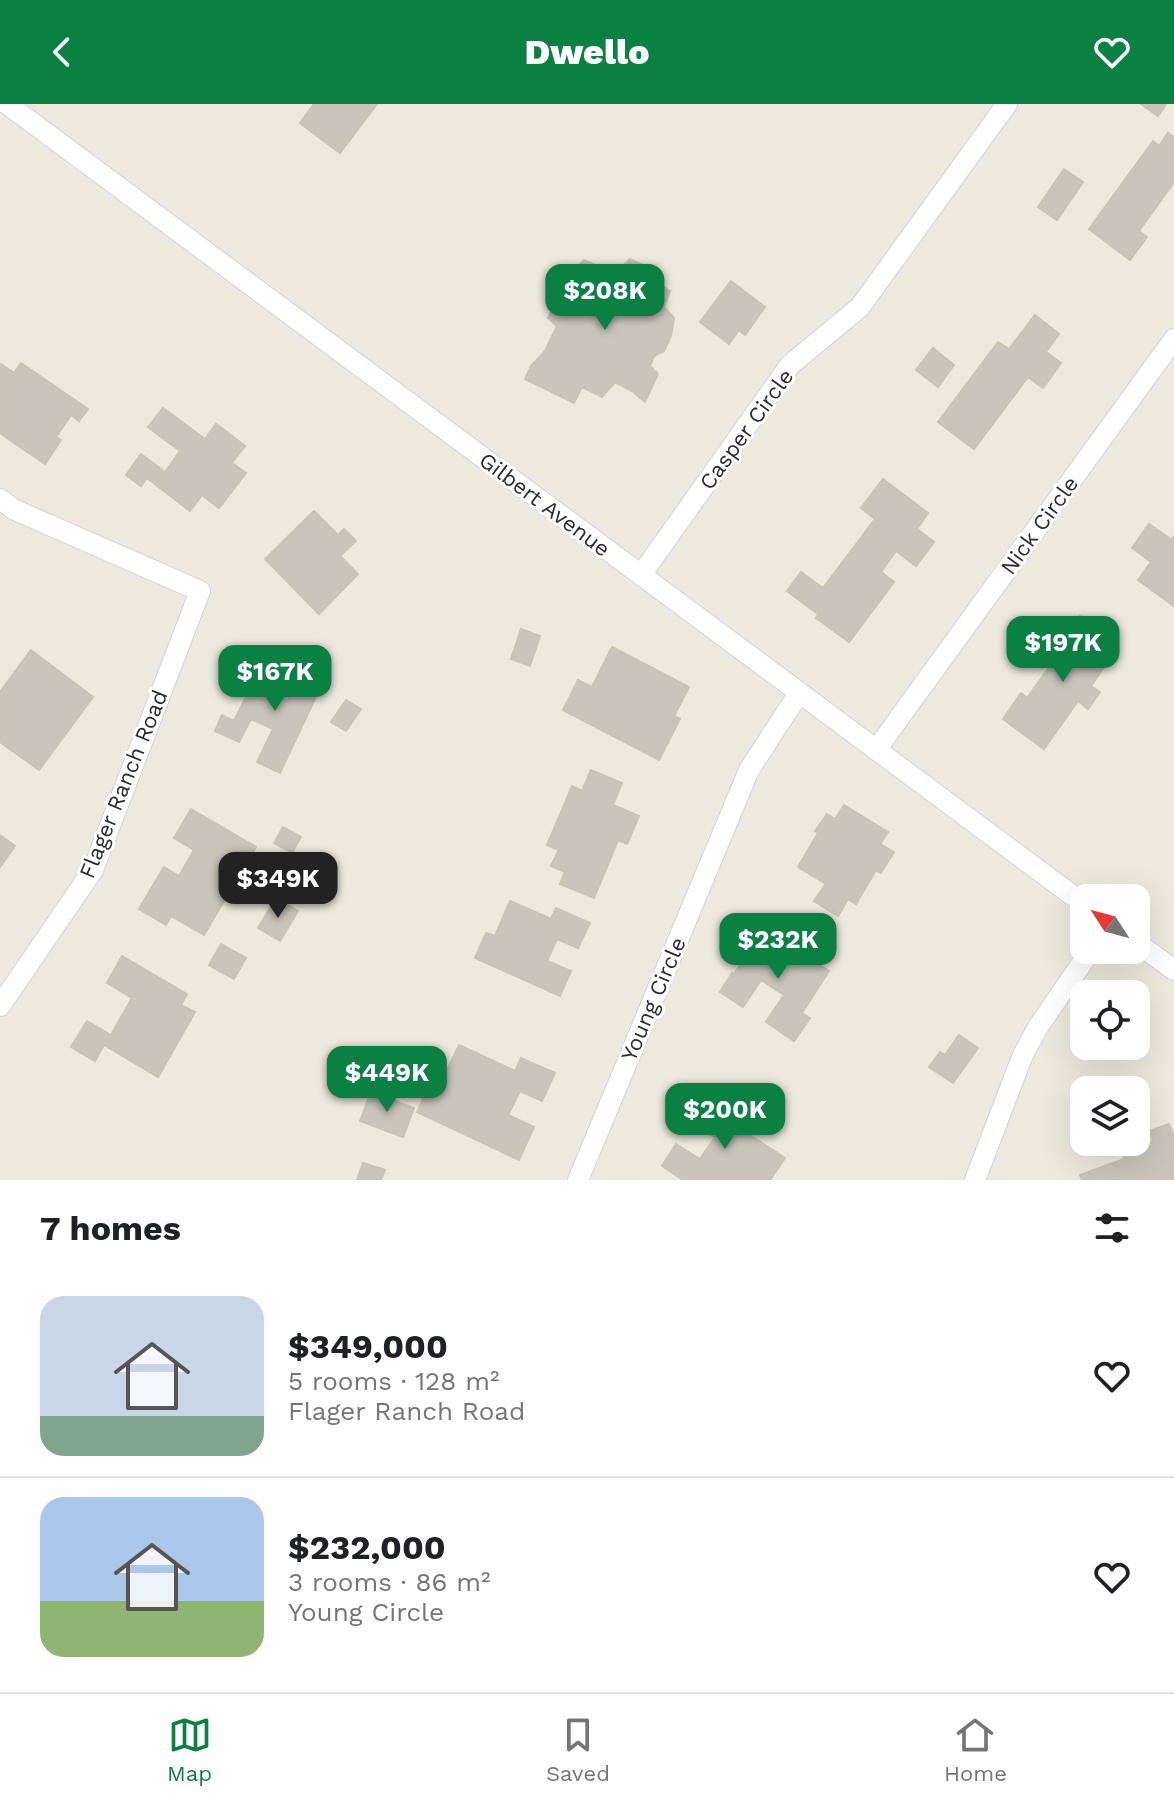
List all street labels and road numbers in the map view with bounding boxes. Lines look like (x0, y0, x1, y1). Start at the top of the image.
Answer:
street label: Casper Circle (694, 364, 799, 494)
street label: Gilbert Avenue (474, 447, 615, 562)
street label: Nick Circle (995, 471, 1083, 579)
street label: Flager Ranch Road (74, 686, 173, 882)
street label: Young Circle (616, 934, 691, 1065)

